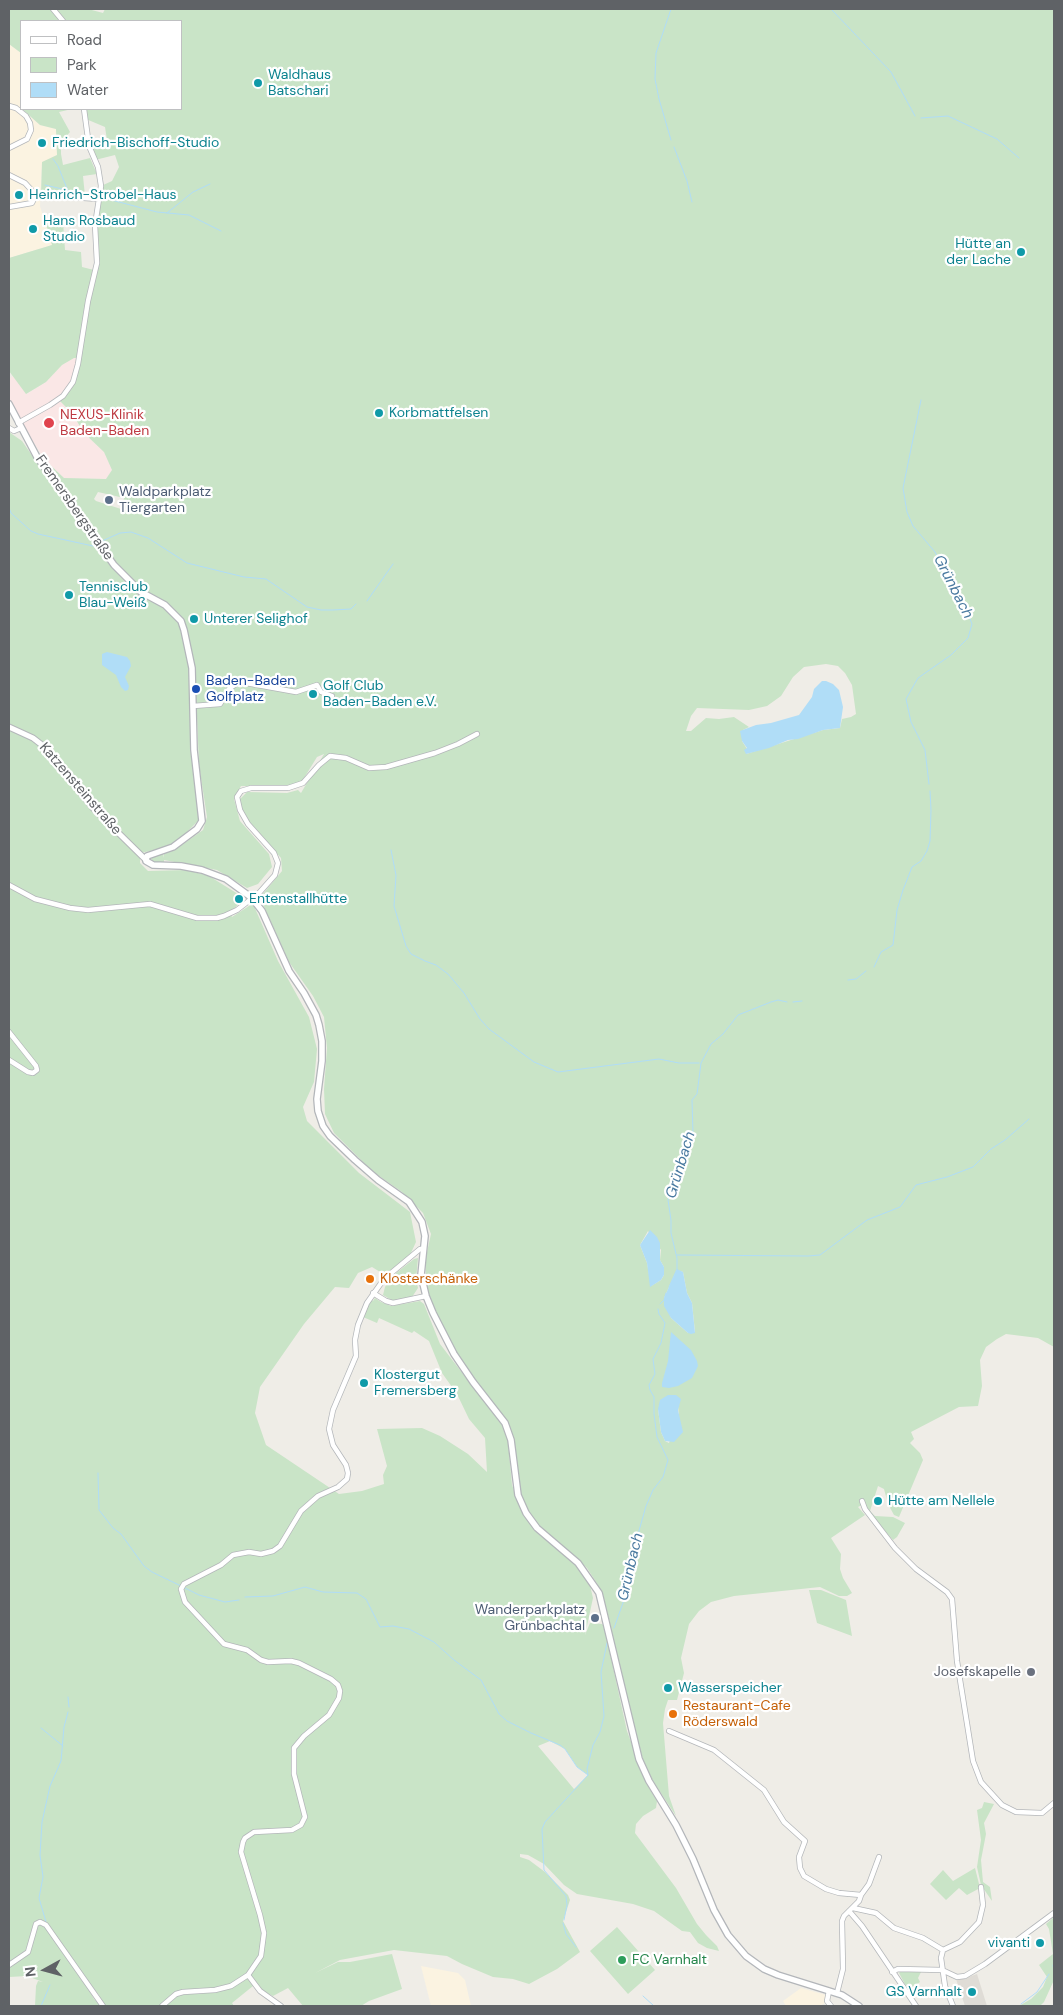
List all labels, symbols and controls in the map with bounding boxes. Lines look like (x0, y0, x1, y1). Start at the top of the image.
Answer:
legend (20, 20, 182, 110)
text: Road (67, 30, 102, 50)
text: Park (67, 55, 97, 75)
place label: Waldhaus Batschari (268, 67, 331, 100)
marker: Waldhaus Batschari (252, 77, 264, 89)
text: Water (67, 80, 108, 100)
place label: Friedrich-Bischoff-Studio (52, 135, 219, 151)
marker: Friedrich-Bischoff-Studio (36, 137, 48, 149)
place label: Heinrich-Strobel-Haus (29, 187, 176, 203)
marker: Heinrich-Strobel-Haus (13, 189, 25, 201)
place label: Hans Rosbaud Studio (43, 213, 135, 246)
marker: Hans Rosbaud Studio (27, 223, 39, 235)
place label: Hütte an der Lache (946, 236, 1011, 268)
marker: Hütte an der Lache (1015, 246, 1027, 258)
place label: Korbmattfelsen (389, 405, 488, 421)
place label: NEXUS-Klinik Baden-Baden (60, 407, 149, 440)
marker: Korbmattfelsen (373, 407, 385, 419)
marker: NEXUS-Klinik Baden-Baden (42, 416, 56, 430)
street label: Fremersbergstraße (31, 452, 117, 564)
place label: Waldparkplatz Tiergarten (119, 484, 211, 516)
marker: Waldparkplatz Tiergarten (103, 494, 115, 506)
water label: Grünbach (929, 552, 977, 622)
place label: Tennisclub Blau-Weiß (79, 579, 148, 612)
marker: Tennisclub Blau-Weiß (63, 589, 75, 601)
place label: Unterer Selighof (204, 611, 308, 627)
marker: Unterer Selighof (188, 613, 200, 625)
place label: Baden-Baden Golfplatz (206, 673, 295, 706)
place label: Golf Club Baden-Baden e.V. (323, 678, 437, 710)
marker: Baden-Baden Golfplatz (190, 683, 202, 695)
marker: Golf Club Baden-Baden e.V. (307, 688, 319, 700)
street label: Katzensteinstraße (35, 740, 125, 838)
place label: Entenstallhütte (249, 891, 347, 907)
marker: Entenstallhütte (233, 893, 245, 905)
water label: Grünbach (662, 1129, 700, 1201)
place label: Klosterschänke (380, 1271, 478, 1287)
marker: Klosterschänke (364, 1273, 376, 1285)
place label: Klostergut Fremersberg (374, 1367, 457, 1400)
marker: Klostergut Fremersberg (358, 1377, 370, 1389)
place label: Hütte am Nellele (888, 1493, 995, 1509)
marker: Hütte am Nellele (872, 1495, 884, 1507)
water label: Grünbach (614, 1531, 648, 1603)
place label: Wanderparkplatz Grünbachtal (475, 1602, 585, 1634)
marker: Wanderparkplatz Grünbachtal (589, 1612, 601, 1624)
place label: Josefskapelle (934, 1664, 1021, 1680)
marker: Josefskapelle (1025, 1666, 1037, 1678)
place label: Wasserspeicher (678, 1680, 782, 1696)
marker: Wasserspeicher (662, 1682, 674, 1694)
place label: Restaurant-Cafe Röderswald (683, 1698, 791, 1730)
marker: Restaurant-Cafe Röderswald (667, 1708, 679, 1720)
place label: vivanti (988, 1935, 1030, 1951)
marker: vivanti (1034, 1937, 1046, 1949)
north arrow (20, 1945, 70, 1995)
place label: FC Varnhalt (632, 1952, 707, 1968)
marker: FC Varnhalt (616, 1954, 628, 1966)
text: N (21, 1966, 40, 1978)
place label: GS Varnhalt (886, 1984, 962, 2000)
marker: GS Varnhalt (966, 1986, 978, 1998)

